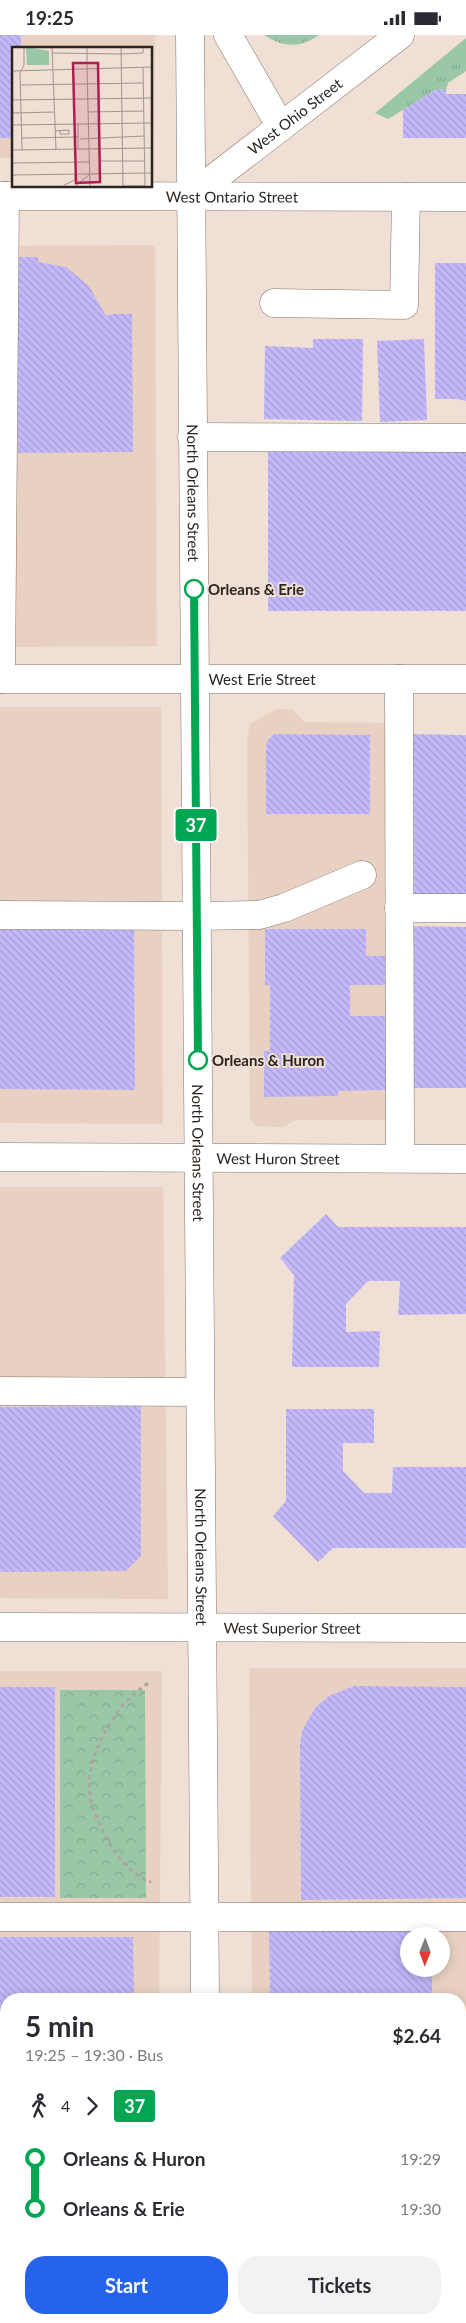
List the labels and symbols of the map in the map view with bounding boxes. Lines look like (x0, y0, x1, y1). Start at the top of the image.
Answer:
inset map (12, 47, 152, 187)
street label: West Ohio Street (244, 74, 346, 158)
street label: West Ontario Street (166, 187, 299, 206)
street label: North Orleans Street (184, 424, 203, 562)
marker: Orleans & Erie (184, 579, 204, 599)
place label: Orleans & Erie (208, 580, 304, 598)
street label: West Erie Street (208, 670, 316, 688)
line badge: 37 (174, 809, 218, 841)
marker: Orleans & Huron (188, 1050, 208, 1070)
place label: Orleans & Huron (212, 1051, 324, 1069)
street label: North Orleans Street (189, 1084, 208, 1222)
street label: West Huron Street (216, 1149, 340, 1167)
street label: North Orleans Street (192, 1488, 211, 1626)
street label: West Superior Street (223, 1618, 361, 1637)
north arrow (400, 1927, 450, 1977)

